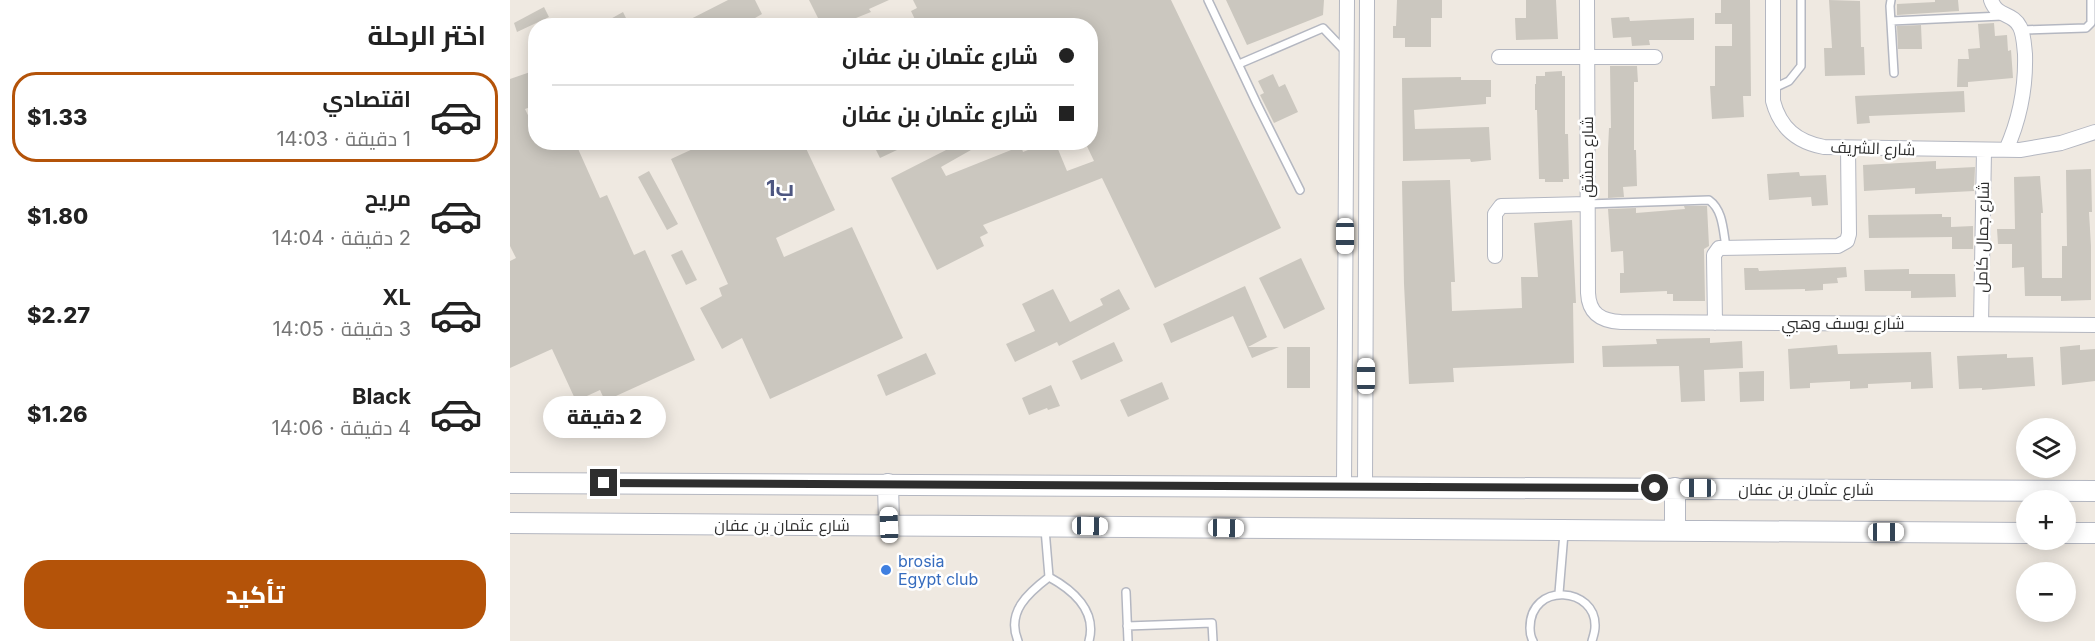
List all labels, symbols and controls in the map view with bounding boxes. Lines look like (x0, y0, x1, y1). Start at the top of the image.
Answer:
text: اختر الرحلة (367, 19, 486, 52)
text: شارع عثمان بن عفان (842, 43, 1038, 69)
text: اقتصادي (322, 86, 411, 112)
icon: car (429, 90, 483, 144)
text: شارع عثمان بن عفان (842, 101, 1038, 127)
text: $1.33 (27, 104, 87, 130)
street label: شارع دمشق (1577, 116, 1599, 198)
text: 1 دقيقة · 14:03 (276, 127, 411, 151)
street label: شارع الشريف (1830, 137, 1916, 161)
district label: ب1 (766, 175, 794, 201)
street label: شارع جمال كامل (1971, 181, 1995, 293)
text: مريح (365, 185, 411, 211)
icon: car (429, 189, 483, 243)
text: $1.80 (27, 203, 88, 229)
car (1336, 218, 1354, 254)
text: 2 دقيقة · 14:04 (272, 226, 411, 250)
text: XL (382, 284, 411, 310)
icon: car (429, 288, 483, 342)
text: $2.27 (27, 302, 90, 328)
street label: شارع يوسف وهبي (1782, 313, 1904, 337)
text: 3 دقيقة · 14:05 (272, 317, 411, 341)
car (1357, 358, 1375, 394)
text: Black (352, 383, 411, 409)
icon: car (429, 387, 483, 441)
callout: 2 دقيقة (542, 396, 666, 438)
text: $1.26 (27, 401, 88, 427)
text: 2 دقيقة (567, 405, 642, 429)
text: 4 دقيقة · 14:06 (272, 416, 411, 440)
map controls (2016, 418, 2076, 622)
button: layers (2016, 418, 2076, 478)
route end (590, 469, 617, 496)
route start (1641, 474, 1668, 501)
car (1680, 479, 1716, 497)
street label: شارع عثمان بن عفان (1738, 479, 1874, 501)
button: + (2016, 490, 2076, 550)
car (879, 507, 899, 543)
street label: شارع عثمان بن عفان (714, 515, 850, 537)
car (1072, 517, 1108, 535)
car (1208, 519, 1244, 537)
car (1868, 523, 1904, 541)
place label: brosia Egypt club (898, 551, 978, 589)
button: تأكيد (24, 560, 486, 629)
button: − (2016, 562, 2076, 622)
marker: brosia Egypt club (879, 563, 893, 577)

